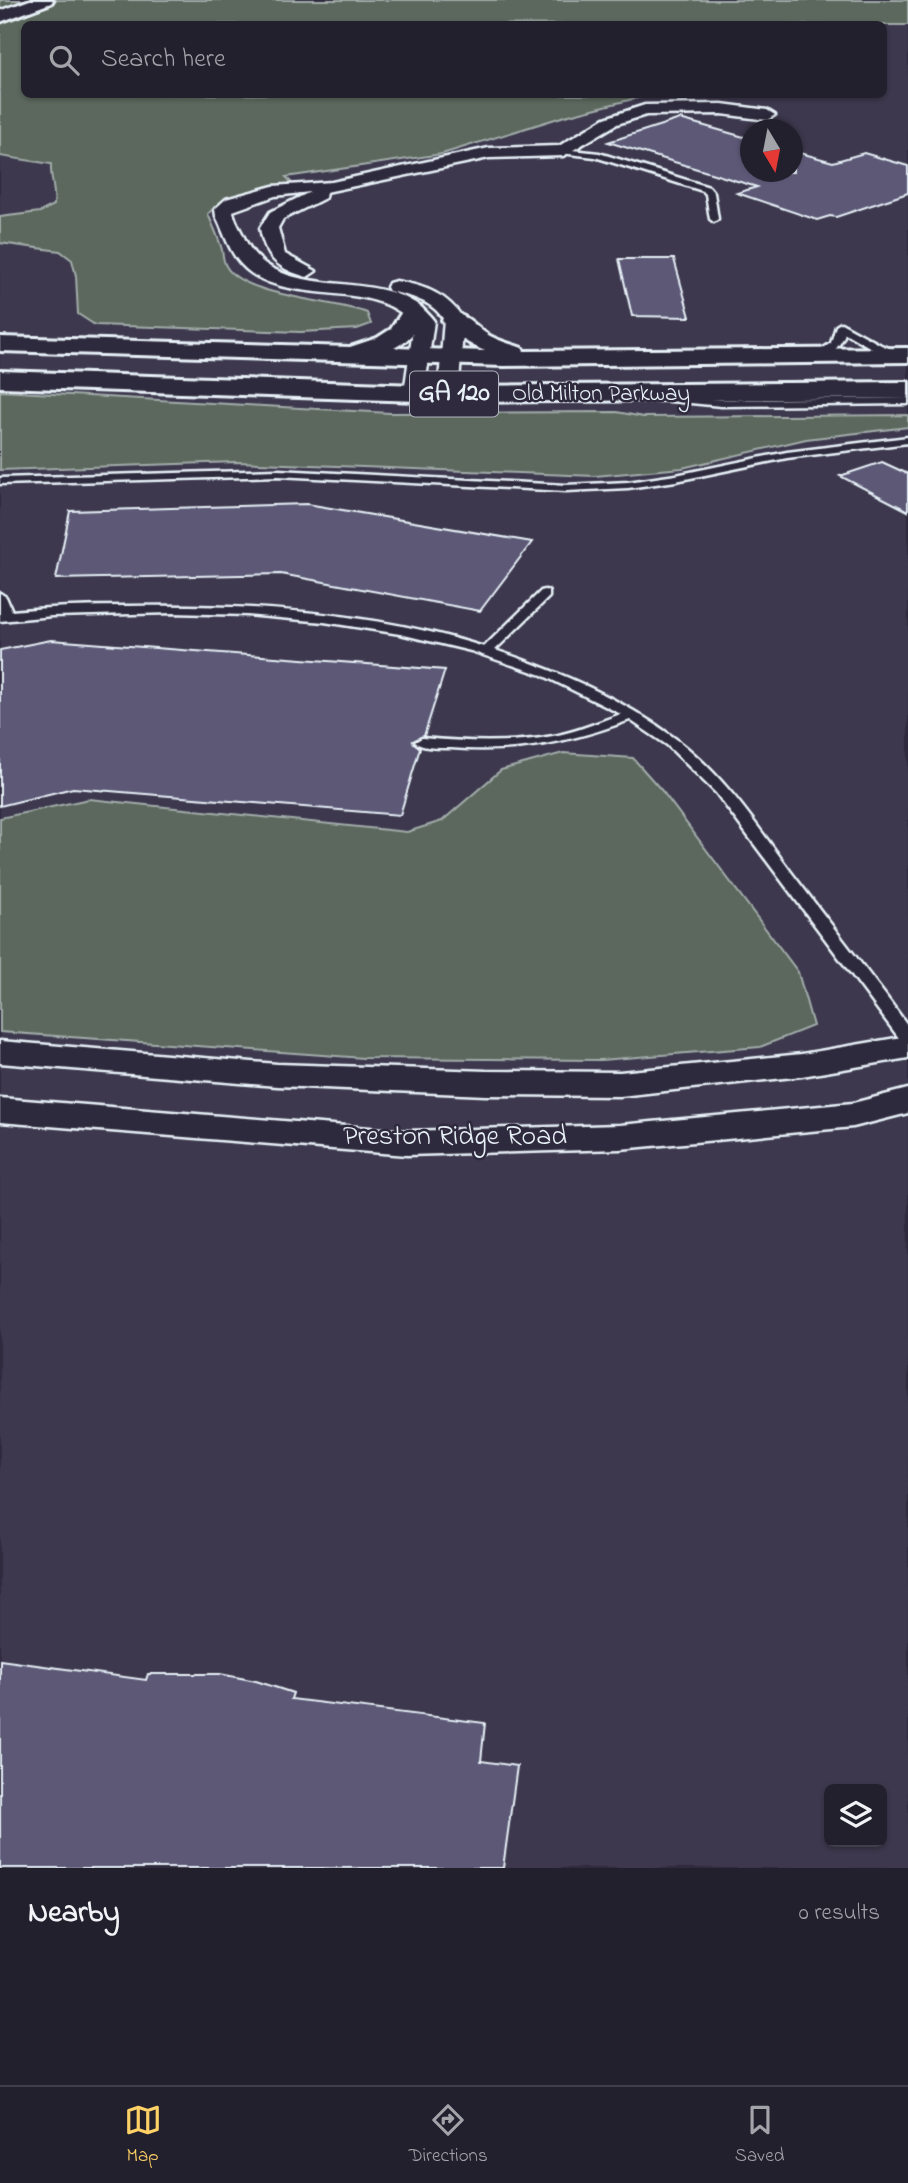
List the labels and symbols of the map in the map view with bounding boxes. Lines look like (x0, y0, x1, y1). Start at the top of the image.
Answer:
north arrow (740, 119, 803, 182)
road number: GA 120 (410, 372, 498, 416)
street label: Old Milton Parkway (512, 378, 690, 413)
street label: Preston Ridge Road (343, 1117, 567, 1158)

